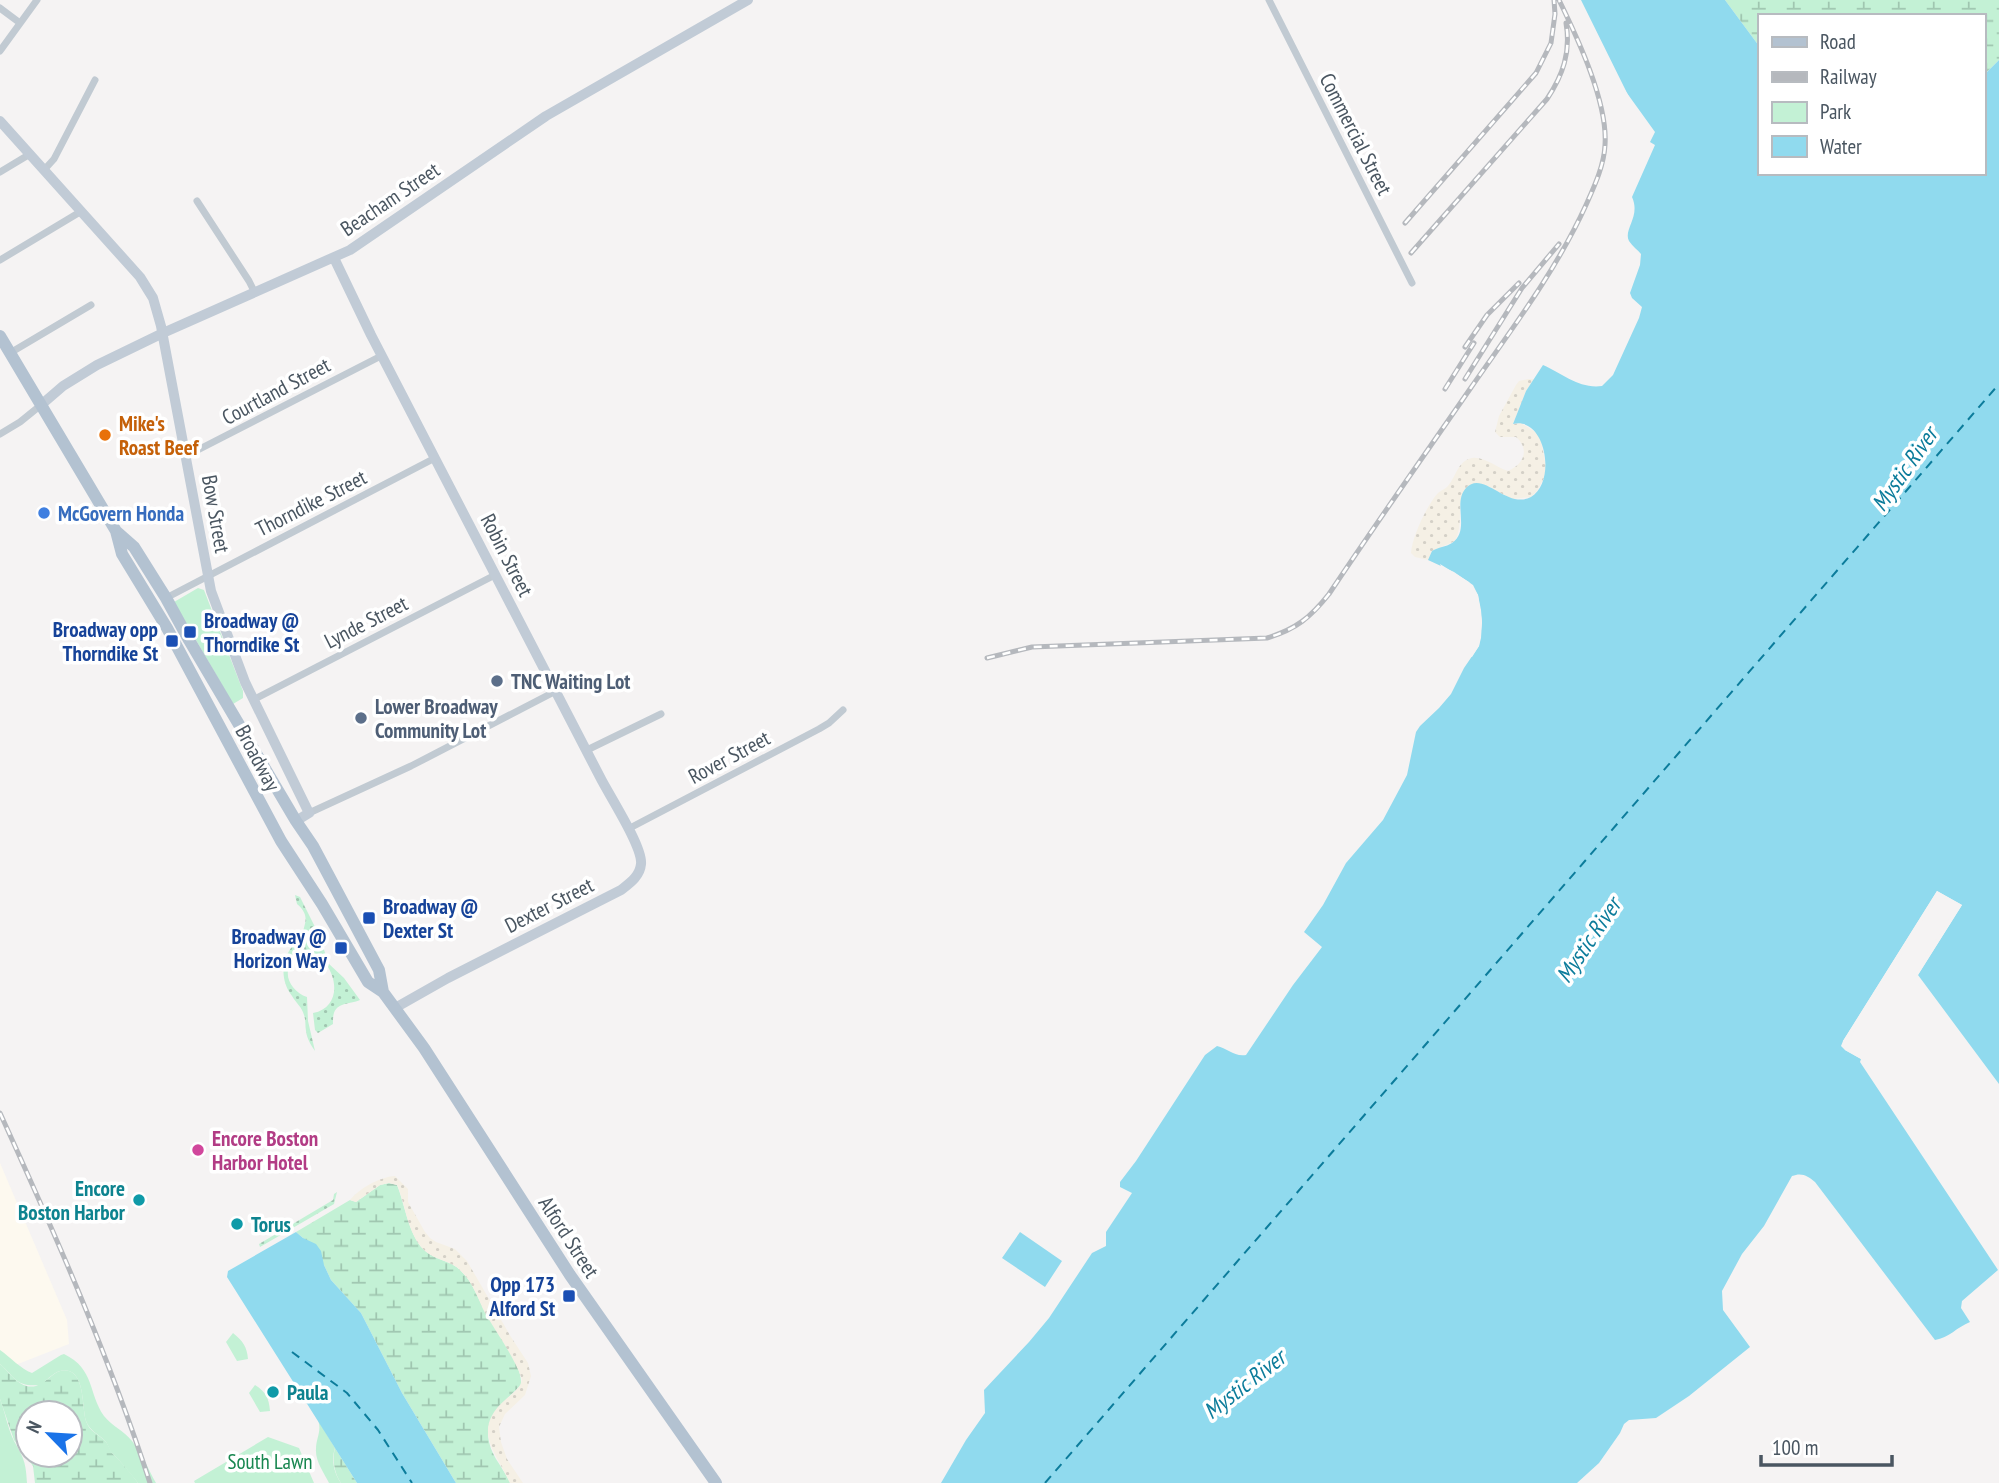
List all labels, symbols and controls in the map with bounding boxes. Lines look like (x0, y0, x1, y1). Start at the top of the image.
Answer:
legend (1758, 14, 1985, 175)
text: Road (1820, 28, 1856, 55)
text: Railway (1820, 63, 1877, 90)
street label: Commercial Street (1314, 69, 1398, 200)
text: Park (1820, 98, 1851, 125)
text: Water (1820, 133, 1862, 160)
street label: Beacham Street (335, 156, 445, 242)
street label: Courtland Street (217, 351, 335, 431)
place label: Mike's Roast Beef (119, 410, 200, 461)
water label: Mystic River (1865, 418, 1945, 517)
marker: Mike's Roast Beef (97, 427, 113, 443)
street label: Thorndike Street (251, 463, 371, 542)
street label: Bow Street (196, 473, 236, 555)
place label: McGovern Honda (58, 500, 184, 527)
marker: McGovern Honda (36, 505, 52, 521)
street label: Robin Street (475, 509, 539, 601)
street label: Lynde Street (320, 589, 412, 654)
place label: Broadway @ Thorndike St (204, 607, 300, 658)
place label: Broadway opp Thorndike St (53, 616, 158, 667)
marker: Broadway @ Thorndike St (182, 624, 198, 640)
marker: Broadway opp Thorndike St (164, 633, 180, 649)
place label: TNC Waiting Lot (511, 668, 630, 695)
marker: TNC Waiting Lot (489, 673, 505, 689)
place label: Lower Broadway Community Lot (375, 693, 498, 744)
marker: Lower Broadway Community Lot (353, 710, 369, 726)
street label: Broadway (229, 720, 287, 796)
street label: Rover Street (684, 724, 775, 790)
street label: Dexter Street (500, 871, 598, 939)
water label: Mystic River (1549, 889, 1629, 988)
place label: Broadway @ Dexter St (383, 893, 479, 944)
marker: Broadway @ Dexter St (361, 910, 377, 926)
place label: Broadway @ Horizon Way (231, 923, 328, 974)
marker: Broadway @ Horizon Way (333, 940, 349, 956)
place label: Encore Boston Harbor Hotel (212, 1125, 318, 1176)
marker: Encore Boston Harbor Hotel (190, 1142, 206, 1158)
place label: Encore Boston Harbor (18, 1175, 126, 1226)
street label: Alford Street (533, 1191, 605, 1283)
marker: Encore Boston Harbor (131, 1192, 147, 1208)
place label: Torus (251, 1211, 291, 1238)
marker: Torus (229, 1216, 245, 1232)
place label: Opp 173 Alford St (488, 1271, 555, 1322)
marker: Opp 173 Alford St (561, 1288, 577, 1304)
water label: Mystic River (1197, 1341, 1294, 1425)
place label: Paula (287, 1379, 329, 1406)
marker: Paula (265, 1384, 281, 1400)
north arrow (14, 1399, 84, 1469)
text: N (21, 1417, 47, 1437)
scale bar (1761, 1424, 1892, 1468)
text: 100 m (1772, 1434, 1818, 1461)
park label: South Lawn (227, 1448, 313, 1475)

